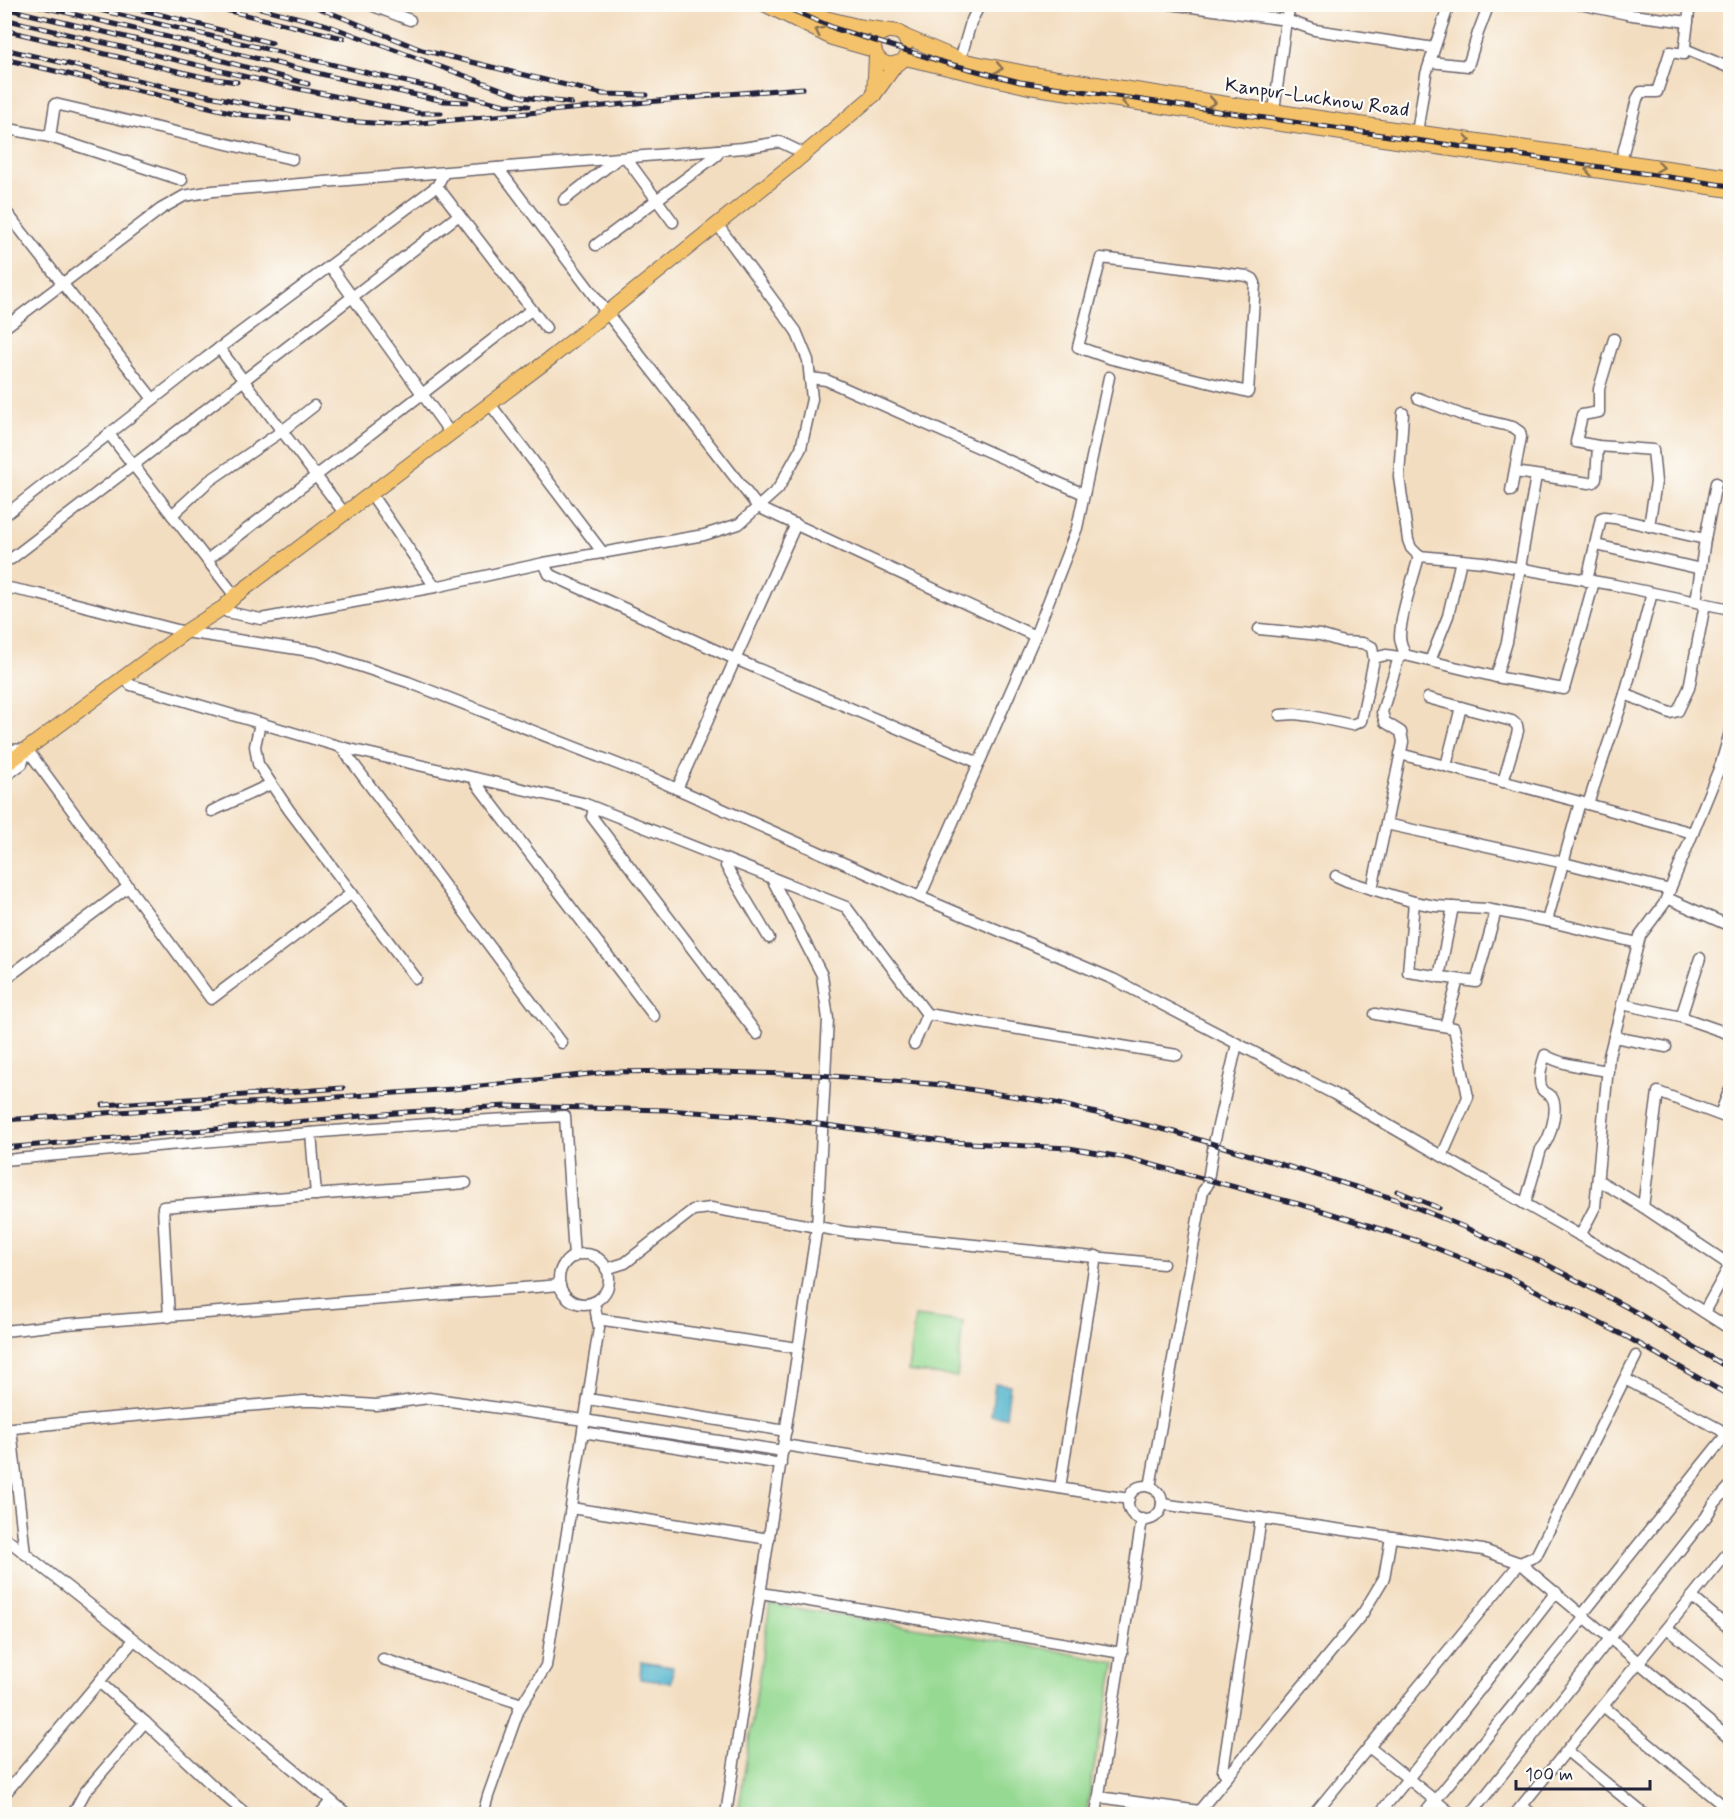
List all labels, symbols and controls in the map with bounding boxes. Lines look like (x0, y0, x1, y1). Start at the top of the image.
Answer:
one-way arrow (815, 27, 826, 39)
one-way arrow (993, 61, 1003, 74)
street label: Kanpur-Lucknow Road (1223, 72, 1411, 124)
one-way arrow (1207, 95, 1217, 108)
one-way arrow (1122, 96, 1131, 108)
one-way arrow (1463, 133, 1472, 145)
one-way arrow (1656, 160, 1665, 172)
one-way arrow (1585, 164, 1594, 176)
scale bar (1516, 1753, 1650, 1791)
text: 100 m (1525, 1763, 1573, 1787)

